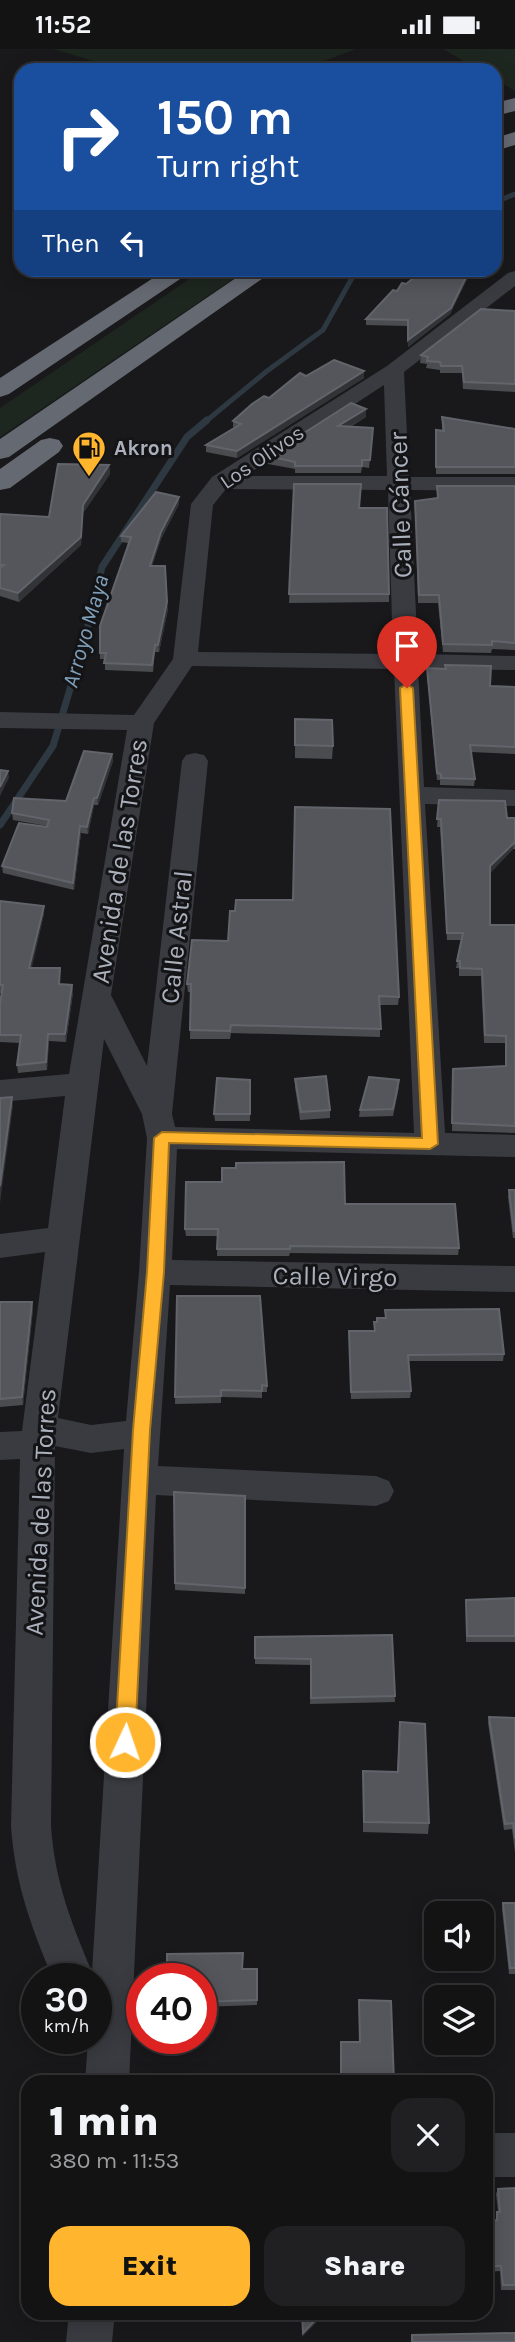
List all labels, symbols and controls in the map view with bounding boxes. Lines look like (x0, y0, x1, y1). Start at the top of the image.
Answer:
text: 11:52 (35, 9, 91, 40)
text: 150 m (157, 89, 293, 146)
icon: right (42, 91, 133, 182)
text: Turn right (157, 148, 299, 185)
icon: left (114, 224, 152, 262)
text: Then (42, 228, 100, 259)
street label: Los Olivos (215, 420, 309, 494)
fuel station icon: Akron (70, 429, 108, 478)
street label: Calle Cáncer (382, 431, 419, 579)
place label: Akron (114, 436, 173, 460)
water label: Arroyo Maya (57, 572, 114, 691)
pin (377, 616, 437, 688)
icon: arrive (388, 627, 426, 665)
street label: Avenida de las Torres (85, 736, 154, 986)
street label: Calle Astral (154, 869, 199, 1005)
street label: Calle Virgo (272, 1260, 398, 1293)
street label: Avenida de las Torres (19, 1388, 62, 1636)
position arrow (88, 1705, 162, 1779)
map controls (424, 1901, 494, 2055)
button: sound (424, 1901, 494, 1971)
speed limit sign: 40 (126, 1963, 217, 2054)
text: 30 (45, 1979, 88, 2020)
button: layers (424, 1985, 494, 2055)
text: km/h (44, 2015, 89, 2037)
text: 1 min (49, 2096, 159, 2146)
button: close (391, 2098, 465, 2172)
text: 380 m · 11:53 (49, 2147, 179, 2174)
button: Exit (49, 2226, 250, 2306)
button: Share (264, 2226, 465, 2306)

